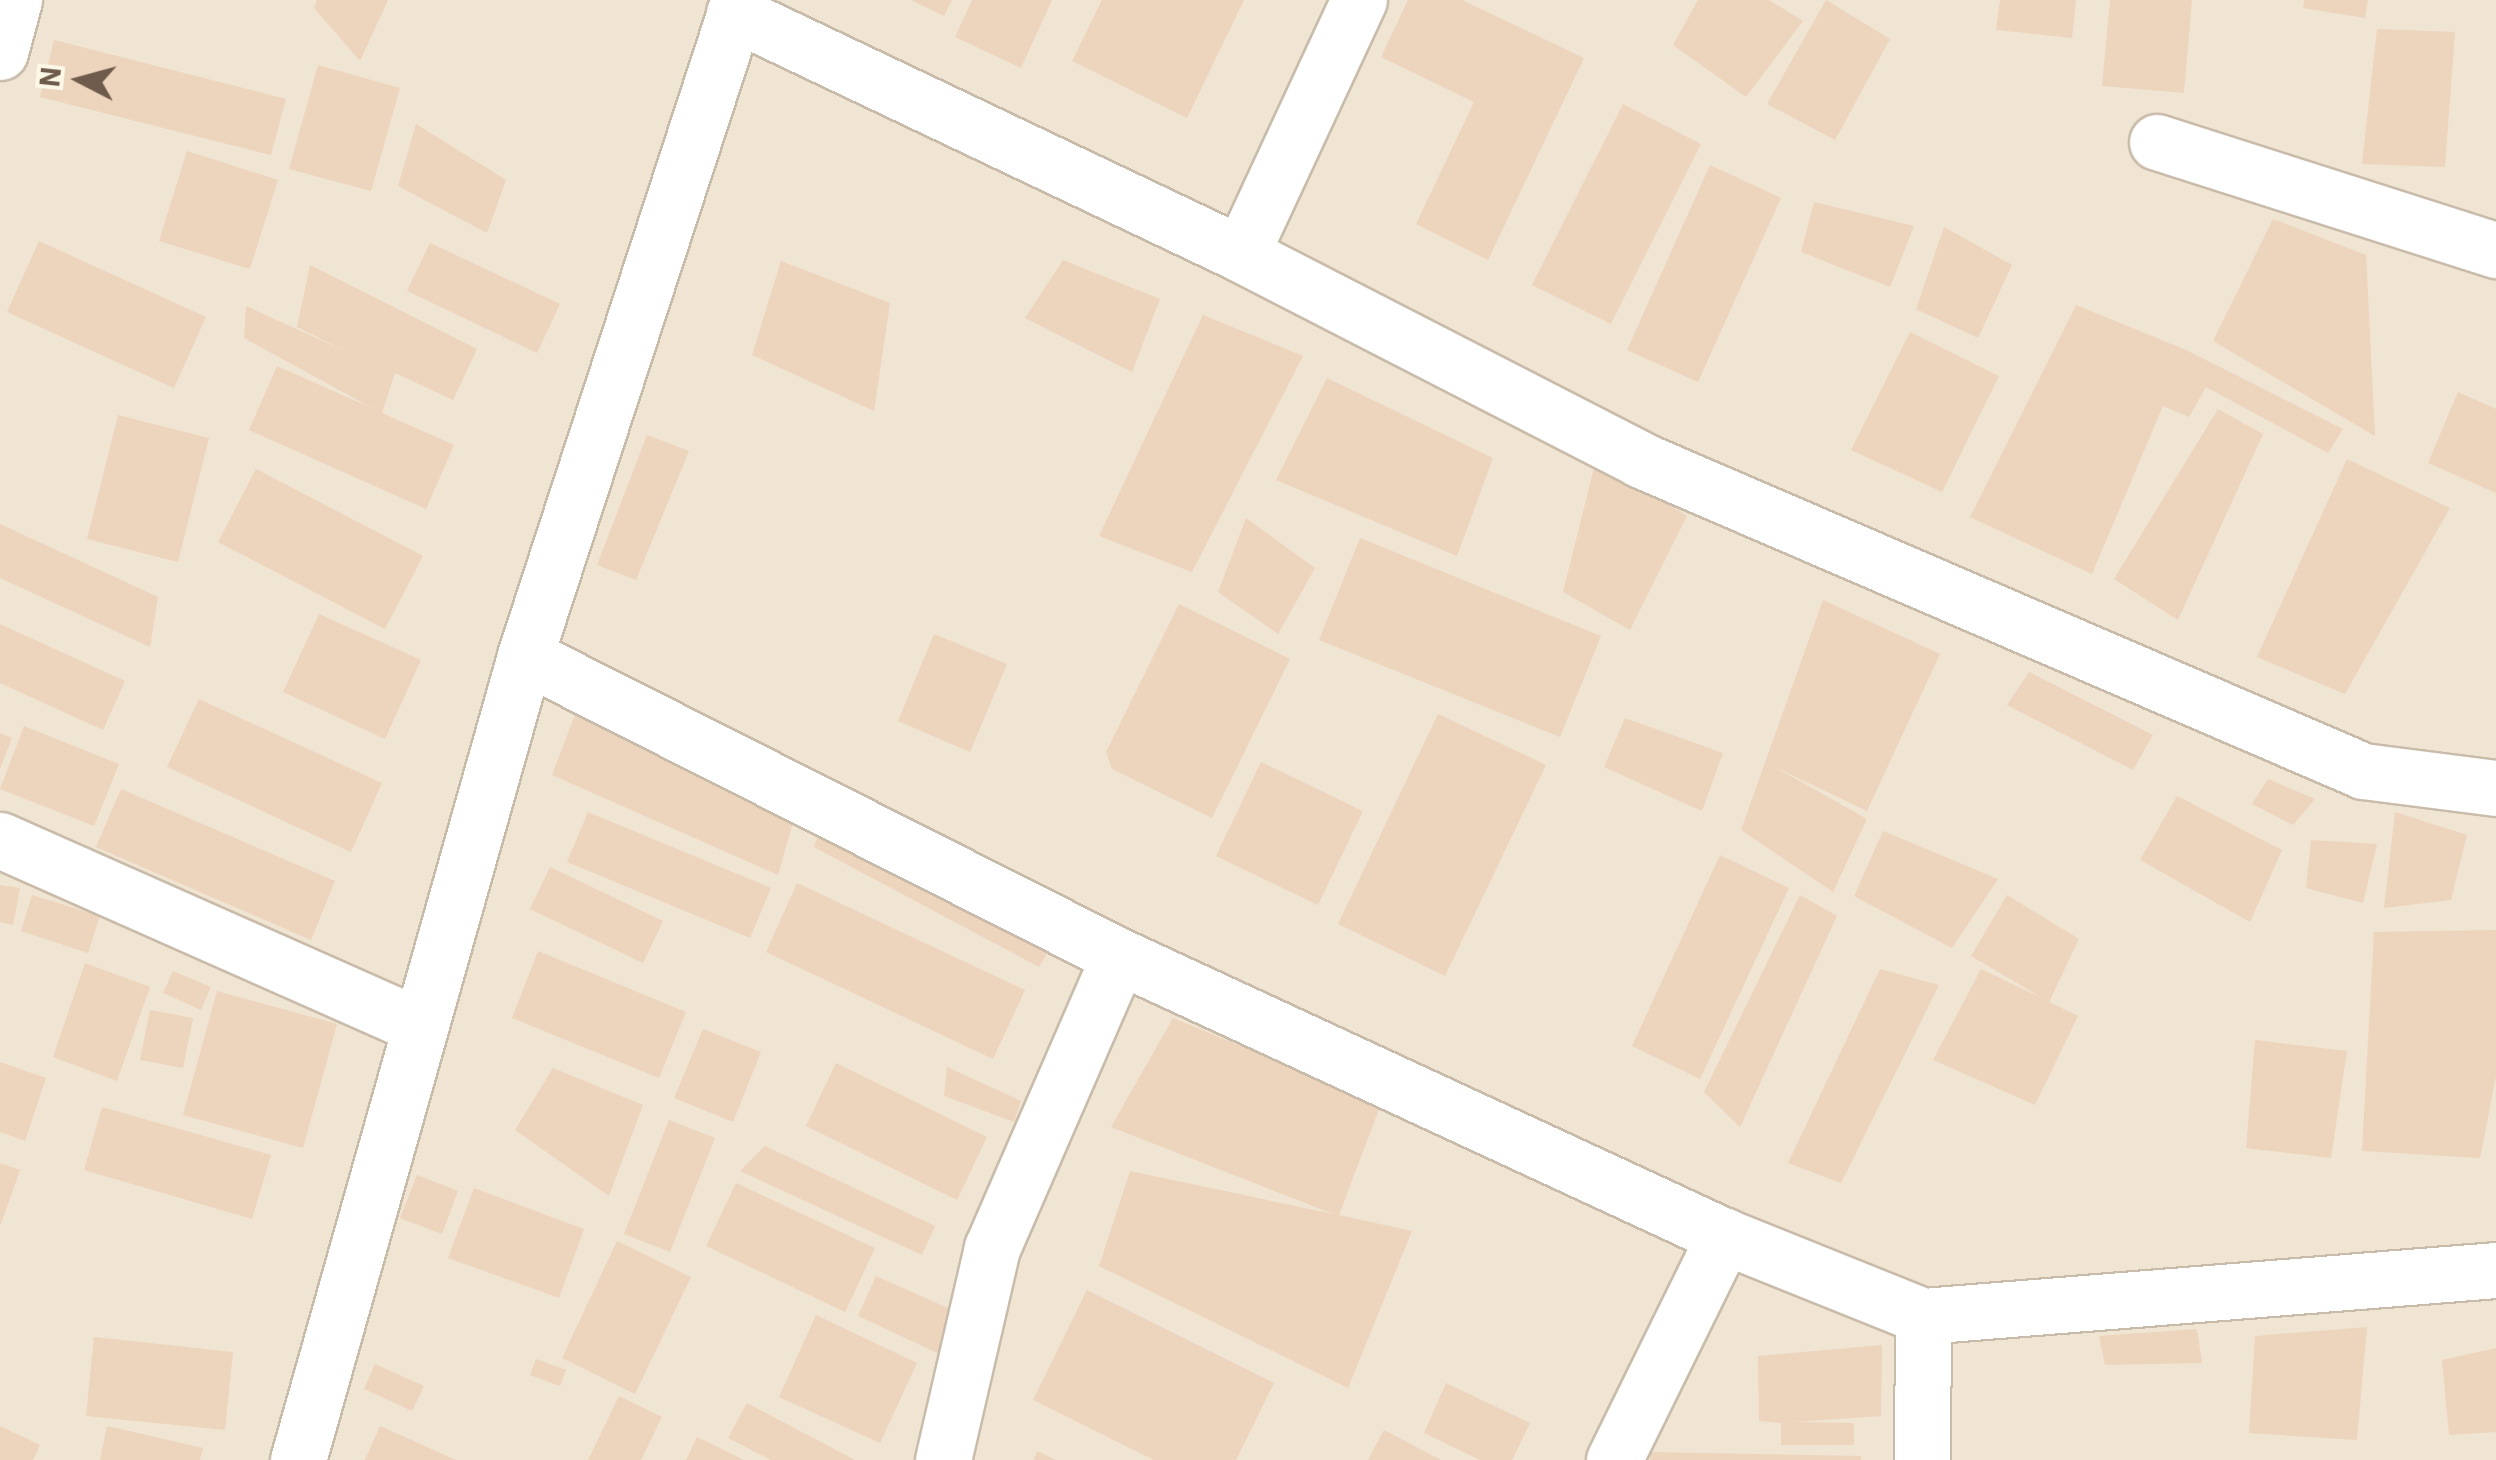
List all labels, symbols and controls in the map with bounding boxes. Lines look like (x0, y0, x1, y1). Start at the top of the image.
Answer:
north arrow (30, 30, 130, 130)
text: N (30, 65, 69, 89)

